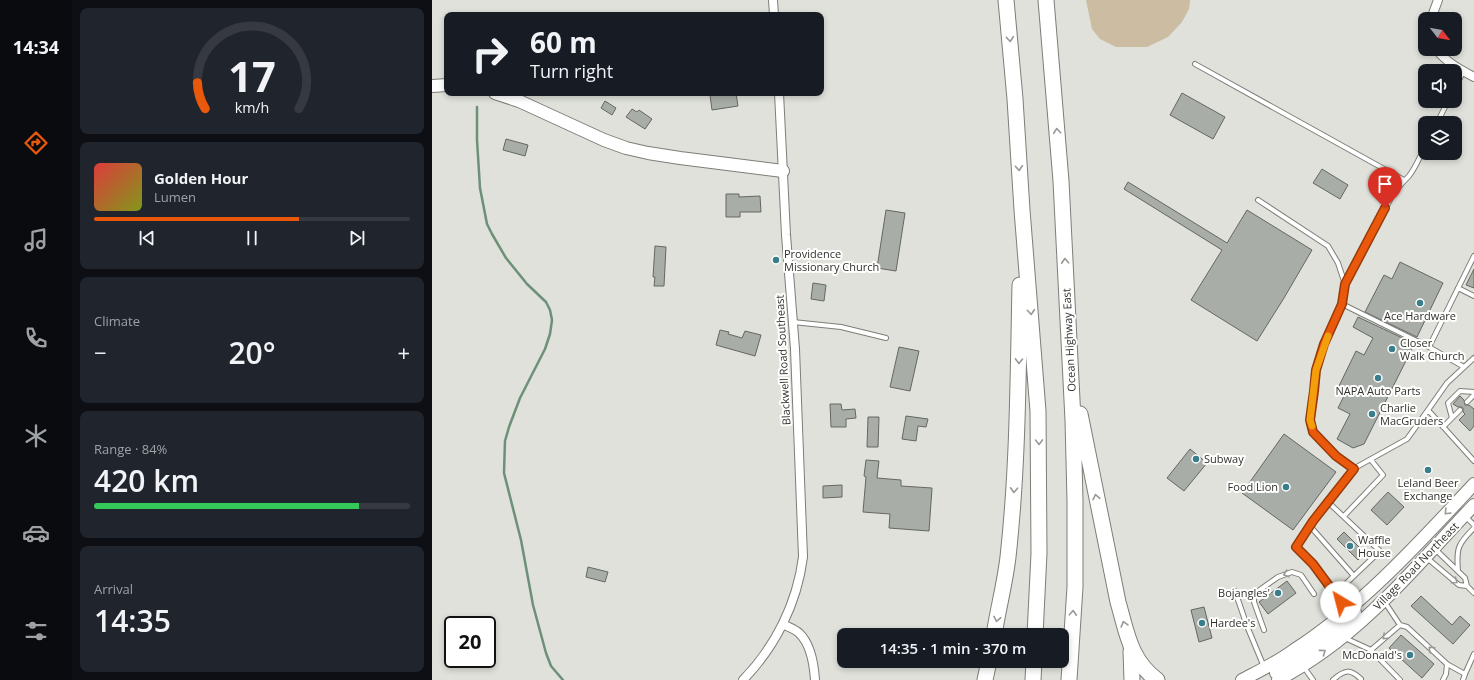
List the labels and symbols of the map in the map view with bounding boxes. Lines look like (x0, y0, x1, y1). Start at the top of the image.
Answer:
north arrow (1418, 12, 1462, 56)
one-way arrow (1005, 36, 1014, 42)
one-way arrow (1053, 128, 1062, 134)
one-way arrow (1015, 165, 1024, 171)
pin (1368, 167, 1402, 208)
place label: Providence Missionary Church (784, 246, 879, 274)
marker: Providence Missionary Church (771, 255, 781, 265)
one-way arrow (1061, 258, 1070, 264)
street label: Ocean Highway East (1058, 288, 1079, 392)
street label: Blackwell Road Southeast (772, 294, 793, 426)
marker: Ace Hardware (1415, 298, 1425, 308)
place label: Ace Hardware (1384, 308, 1456, 323)
one-way arrow (1026, 309, 1035, 315)
place label: Closer Walk Church (1400, 335, 1465, 363)
marker: Closer Walk Church (1387, 344, 1397, 354)
one-way arrow (1015, 358, 1023, 364)
marker: NAPA Auto Parts (1373, 373, 1383, 383)
place label: NAPA Auto Parts (1335, 383, 1421, 398)
place label: Charlie MacGruders (1380, 400, 1443, 428)
marker: Charlie MacGruders (1367, 409, 1377, 419)
one-way arrow (1035, 439, 1043, 445)
place label: Subway (1204, 451, 1244, 466)
marker: Subway (1191, 454, 1201, 464)
marker: Leland Beer Exchange (1423, 465, 1433, 475)
place label: Leland Beer Exchange (1397, 475, 1459, 503)
place label: Food Lion (1228, 479, 1278, 494)
marker: Food Lion (1281, 482, 1291, 492)
one-way arrow (1010, 487, 1019, 494)
one-way arrow (1093, 494, 1101, 500)
one-way arrow (1445, 507, 1452, 515)
street label: Village Road Northeast (1370, 518, 1462, 613)
place label: Waffle House (1358, 532, 1391, 560)
marker: Waffle House (1345, 541, 1355, 551)
one-way arrow (1283, 569, 1290, 578)
one-way arrow (1451, 576, 1458, 583)
position arrow (1320, 581, 1362, 623)
place label: Bojangles' (1218, 585, 1270, 600)
marker: Bojangles' (1273, 588, 1283, 598)
one-way arrow (1069, 610, 1078, 616)
place label: Hardee's (1210, 615, 1255, 630)
speed limit sign: 20 (444, 616, 496, 668)
one-way arrow (993, 616, 1001, 622)
marker: Hardee's (1197, 618, 1207, 628)
one-way arrow (1120, 621, 1129, 628)
one-way arrow (1383, 633, 1390, 640)
one-way arrow (1428, 646, 1436, 654)
place label: McDonald's (1342, 647, 1402, 662)
one-way arrow (1319, 650, 1326, 657)
marker: McDonald's (1405, 650, 1415, 660)

